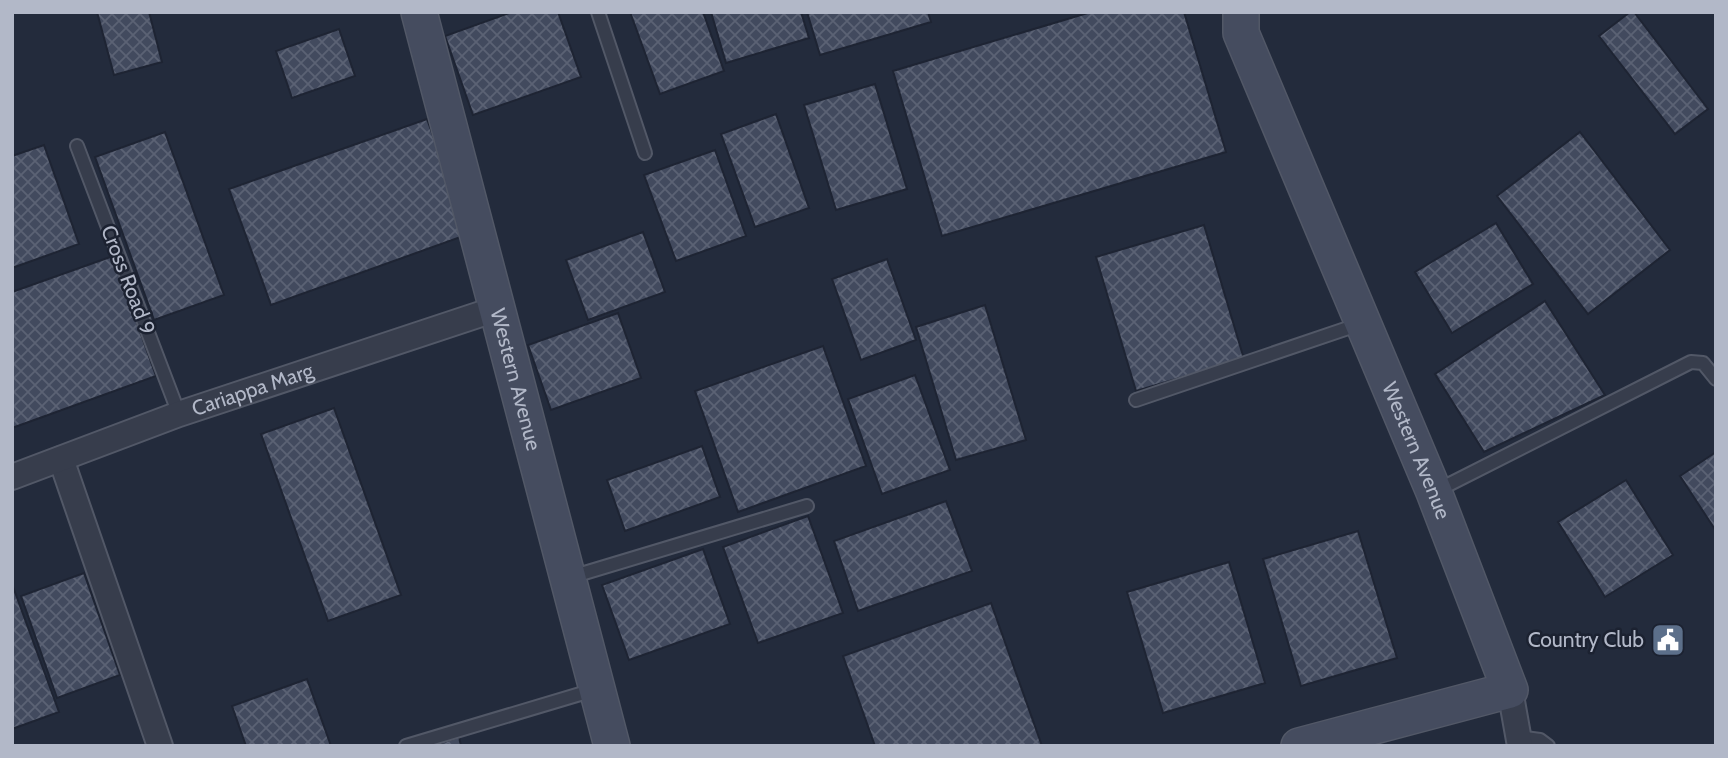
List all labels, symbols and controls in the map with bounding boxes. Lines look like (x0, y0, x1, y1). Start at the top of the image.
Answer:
street label: Cross Road 9 (96, 222, 161, 338)
street label: Western Avenue (485, 306, 547, 453)
street label: Cariappa Marg (188, 357, 317, 421)
street label: Western Avenue (1377, 378, 1456, 523)
public building icon: Country Club (1649, 621, 1687, 659)
place label: Country Club (1528, 627, 1644, 652)

